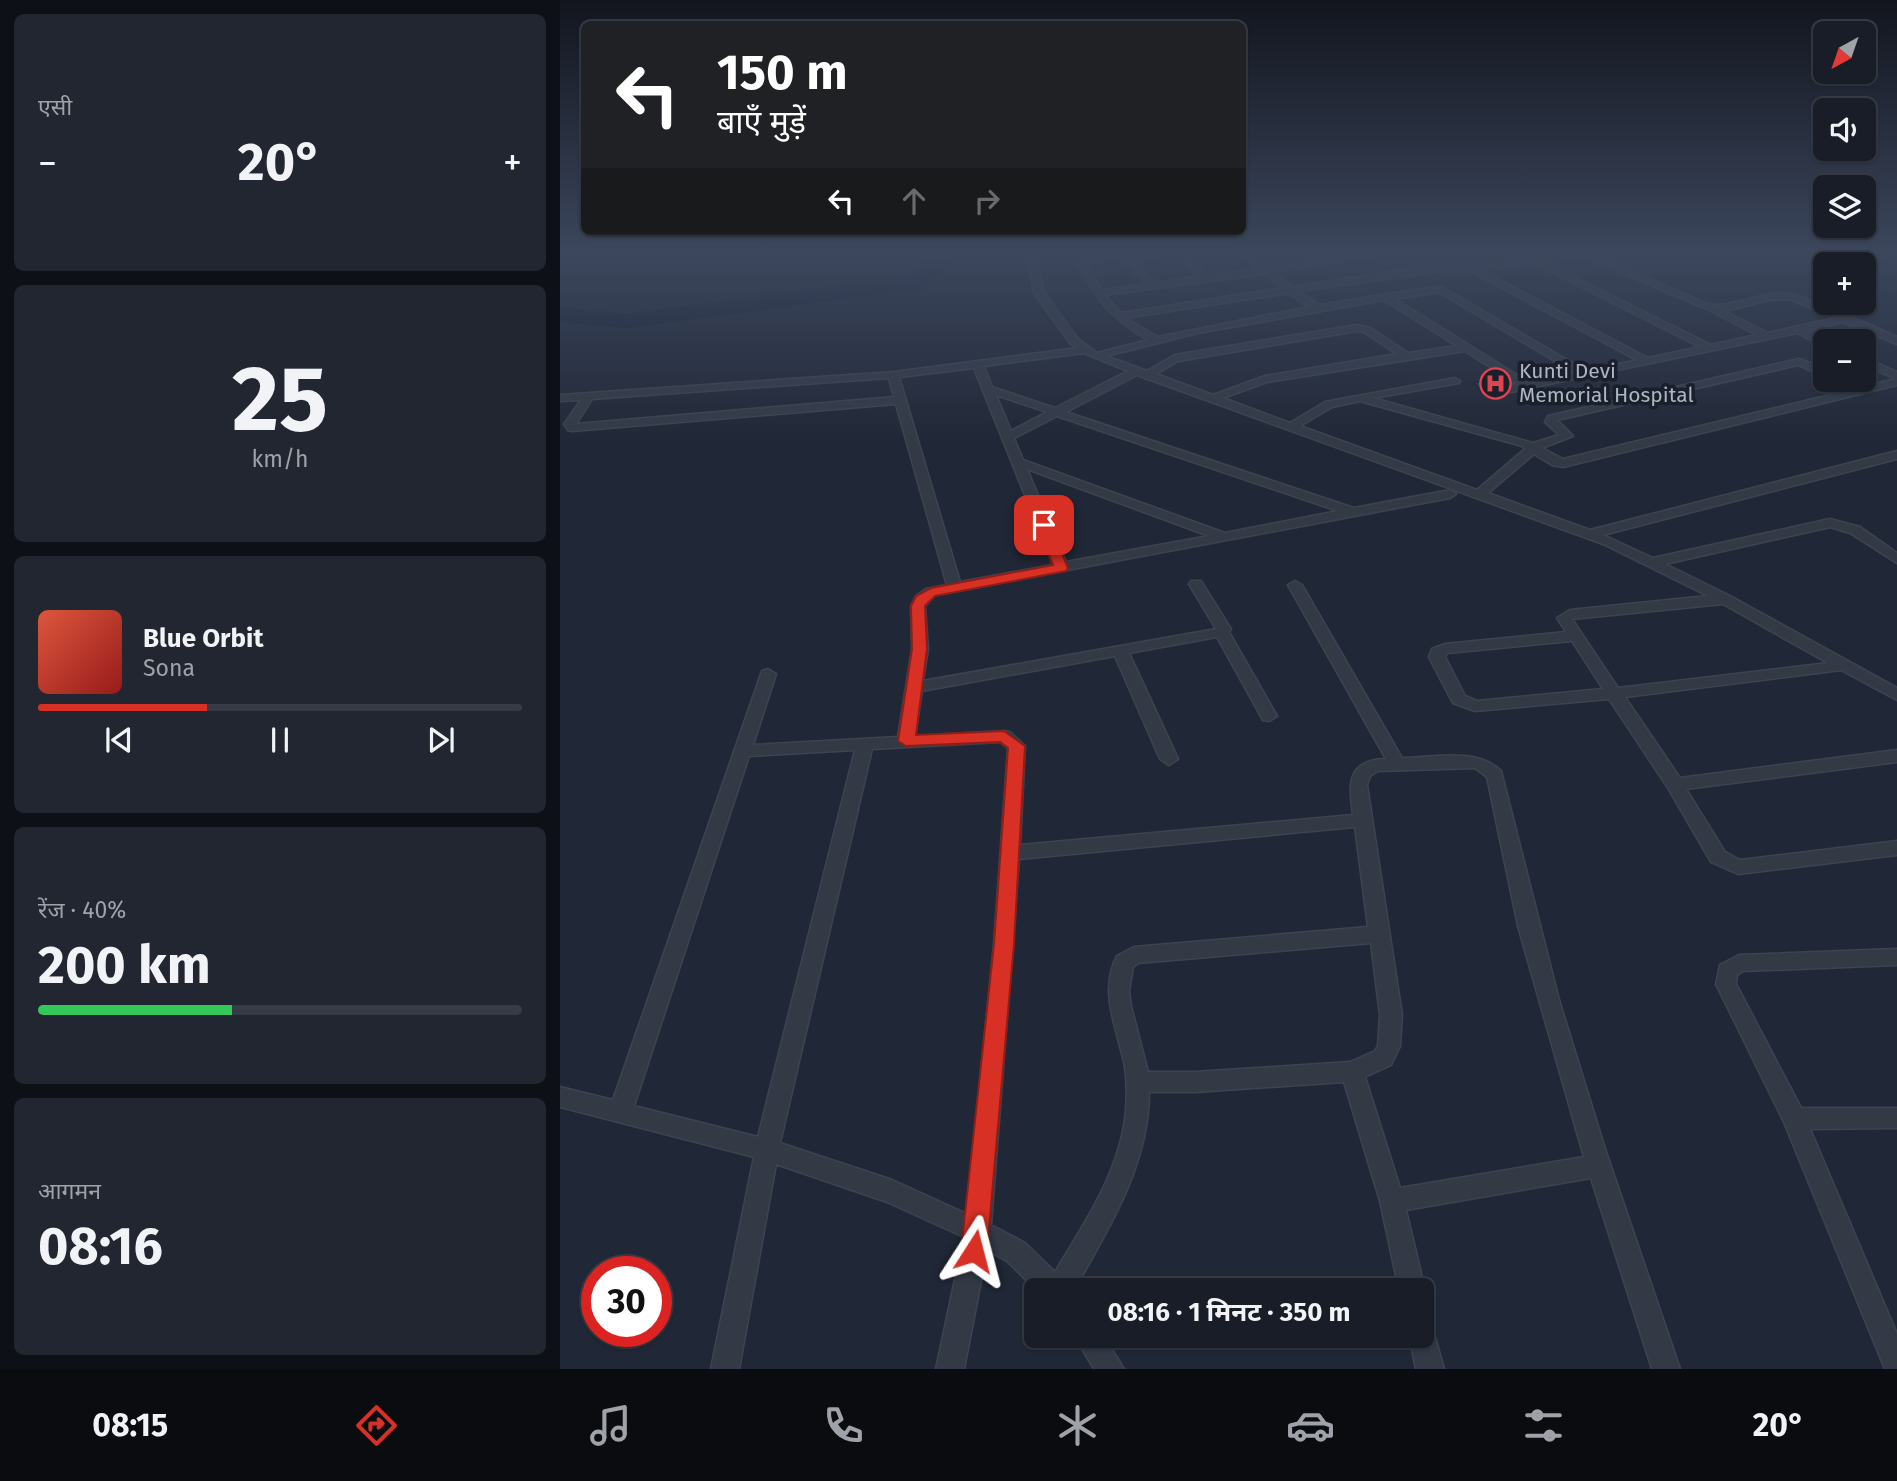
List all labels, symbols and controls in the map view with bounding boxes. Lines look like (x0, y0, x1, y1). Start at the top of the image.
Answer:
north arrow (1813, 21, 1876, 84)
map controls (1813, 21, 1876, 392)
text: 150 m (717, 43, 848, 102)
icon: left (602, 49, 693, 140)
text: एसी (38, 93, 72, 121)
button: sound (1813, 98, 1876, 161)
text: बाएँ मुड़ें (717, 103, 806, 141)
text: 20° (238, 131, 322, 194)
text: − (38, 140, 57, 186)
text: + (503, 140, 522, 186)
button: layers (1813, 175, 1876, 238)
icon: left (822, 182, 860, 220)
icon: ahead (895, 182, 933, 220)
icon: right (968, 182, 1006, 220)
button: + (1813, 252, 1876, 315)
button: − (1813, 329, 1876, 392)
text: 25 (232, 345, 328, 454)
place label: Kunti Devi Memorial Hospital (1519, 358, 1694, 408)
hospital icon: Kunti Devi Memorial Hospital (1479, 366, 1513, 400)
text: km/h (252, 445, 308, 473)
pin (1014, 495, 1074, 555)
icon: arrive (1025, 506, 1063, 544)
text: Blue Orbit (143, 623, 263, 654)
text: Sona (143, 654, 195, 682)
icon: previous (100, 721, 138, 759)
icon: pause (261, 721, 299, 759)
icon: next (422, 721, 460, 759)
text: रेंज · 40% (38, 896, 126, 924)
text: 200 km (38, 934, 211, 997)
text: आगमन (38, 1177, 101, 1205)
position arrow (937, 1214, 1011, 1288)
text: 08:16 (38, 1215, 163, 1278)
speed limit sign: 30 (581, 1256, 672, 1347)
text: 08:16 · 1 मिनट · 350 m (1107, 1297, 1351, 1328)
icon: directions (352, 1401, 401, 1450)
icon: music (586, 1401, 635, 1450)
icon: phone (819, 1401, 868, 1450)
icon: climate (1053, 1401, 1102, 1450)
icon: car (1286, 1401, 1335, 1450)
icon: filters (1519, 1401, 1568, 1450)
text: 08:15 (92, 1406, 168, 1444)
text: 20° (1753, 1406, 1805, 1444)

